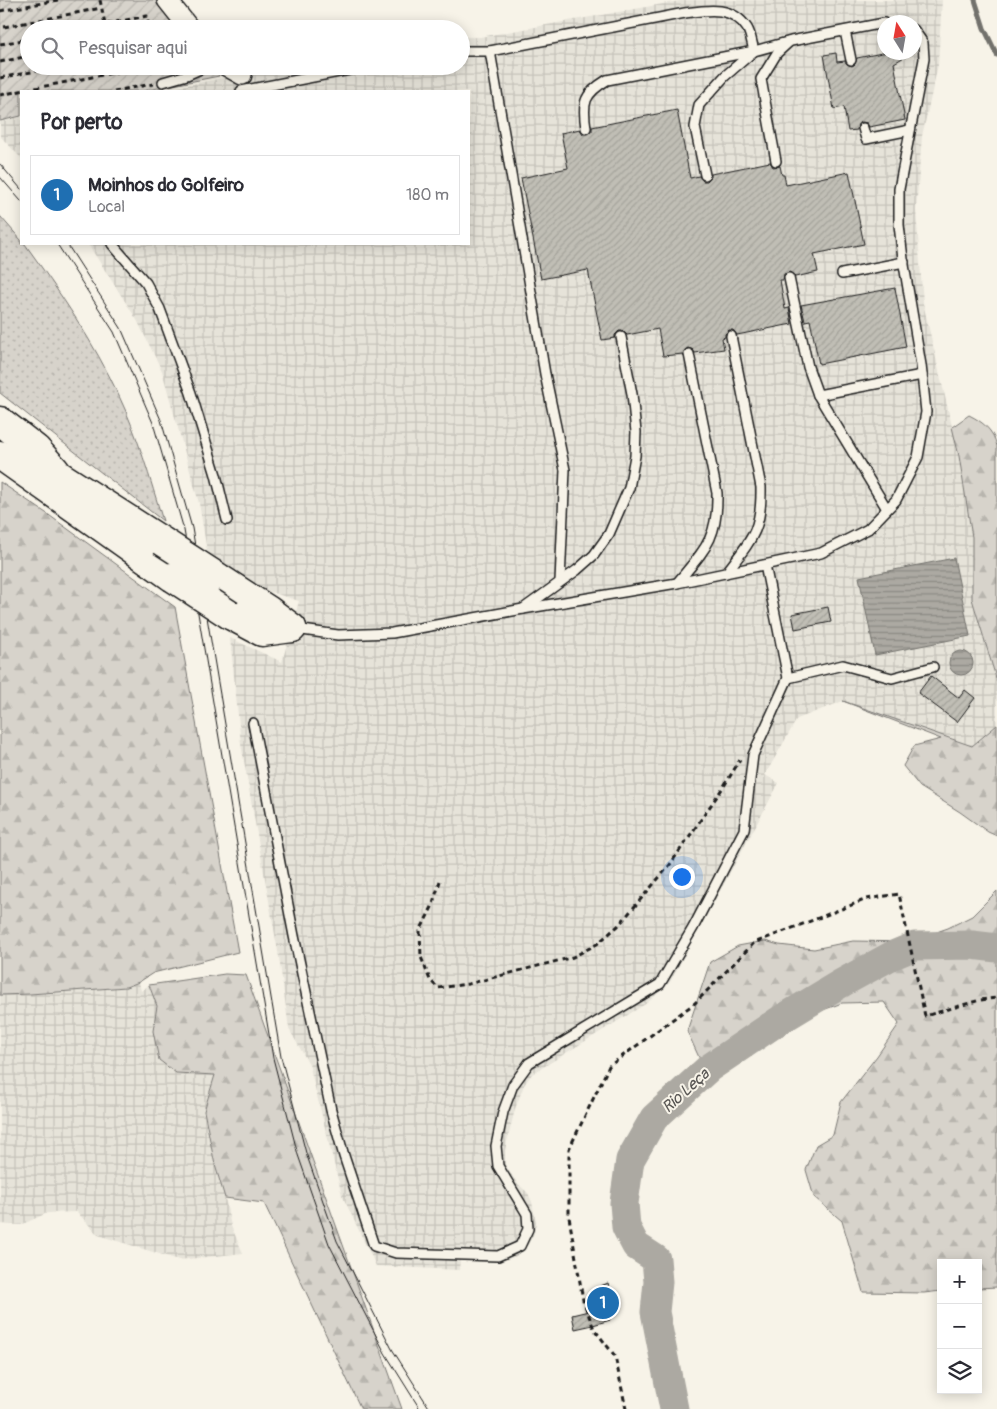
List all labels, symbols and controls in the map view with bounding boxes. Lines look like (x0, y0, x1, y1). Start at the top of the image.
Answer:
north arrow (877, 15, 922, 60)
search box (20, 20, 470, 75)
icon: search (38, 34, 66, 62)
text: Pesquisar aqui (78, 36, 187, 60)
text: Por perto (40, 109, 122, 136)
text: Moinhos do Golfeiro (88, 173, 244, 197)
text: 1 (54, 185, 60, 205)
text: 180 m (406, 185, 449, 205)
text: Local (88, 197, 125, 217)
your location (669, 864, 695, 890)
water label: Rio Leça (658, 1063, 715, 1117)
map controls (937, 1259, 982, 1394)
button: + (937, 1259, 982, 1304)
pin: 1 (587, 1284, 619, 1322)
button: − (937, 1304, 982, 1349)
button: layers (937, 1349, 982, 1394)

